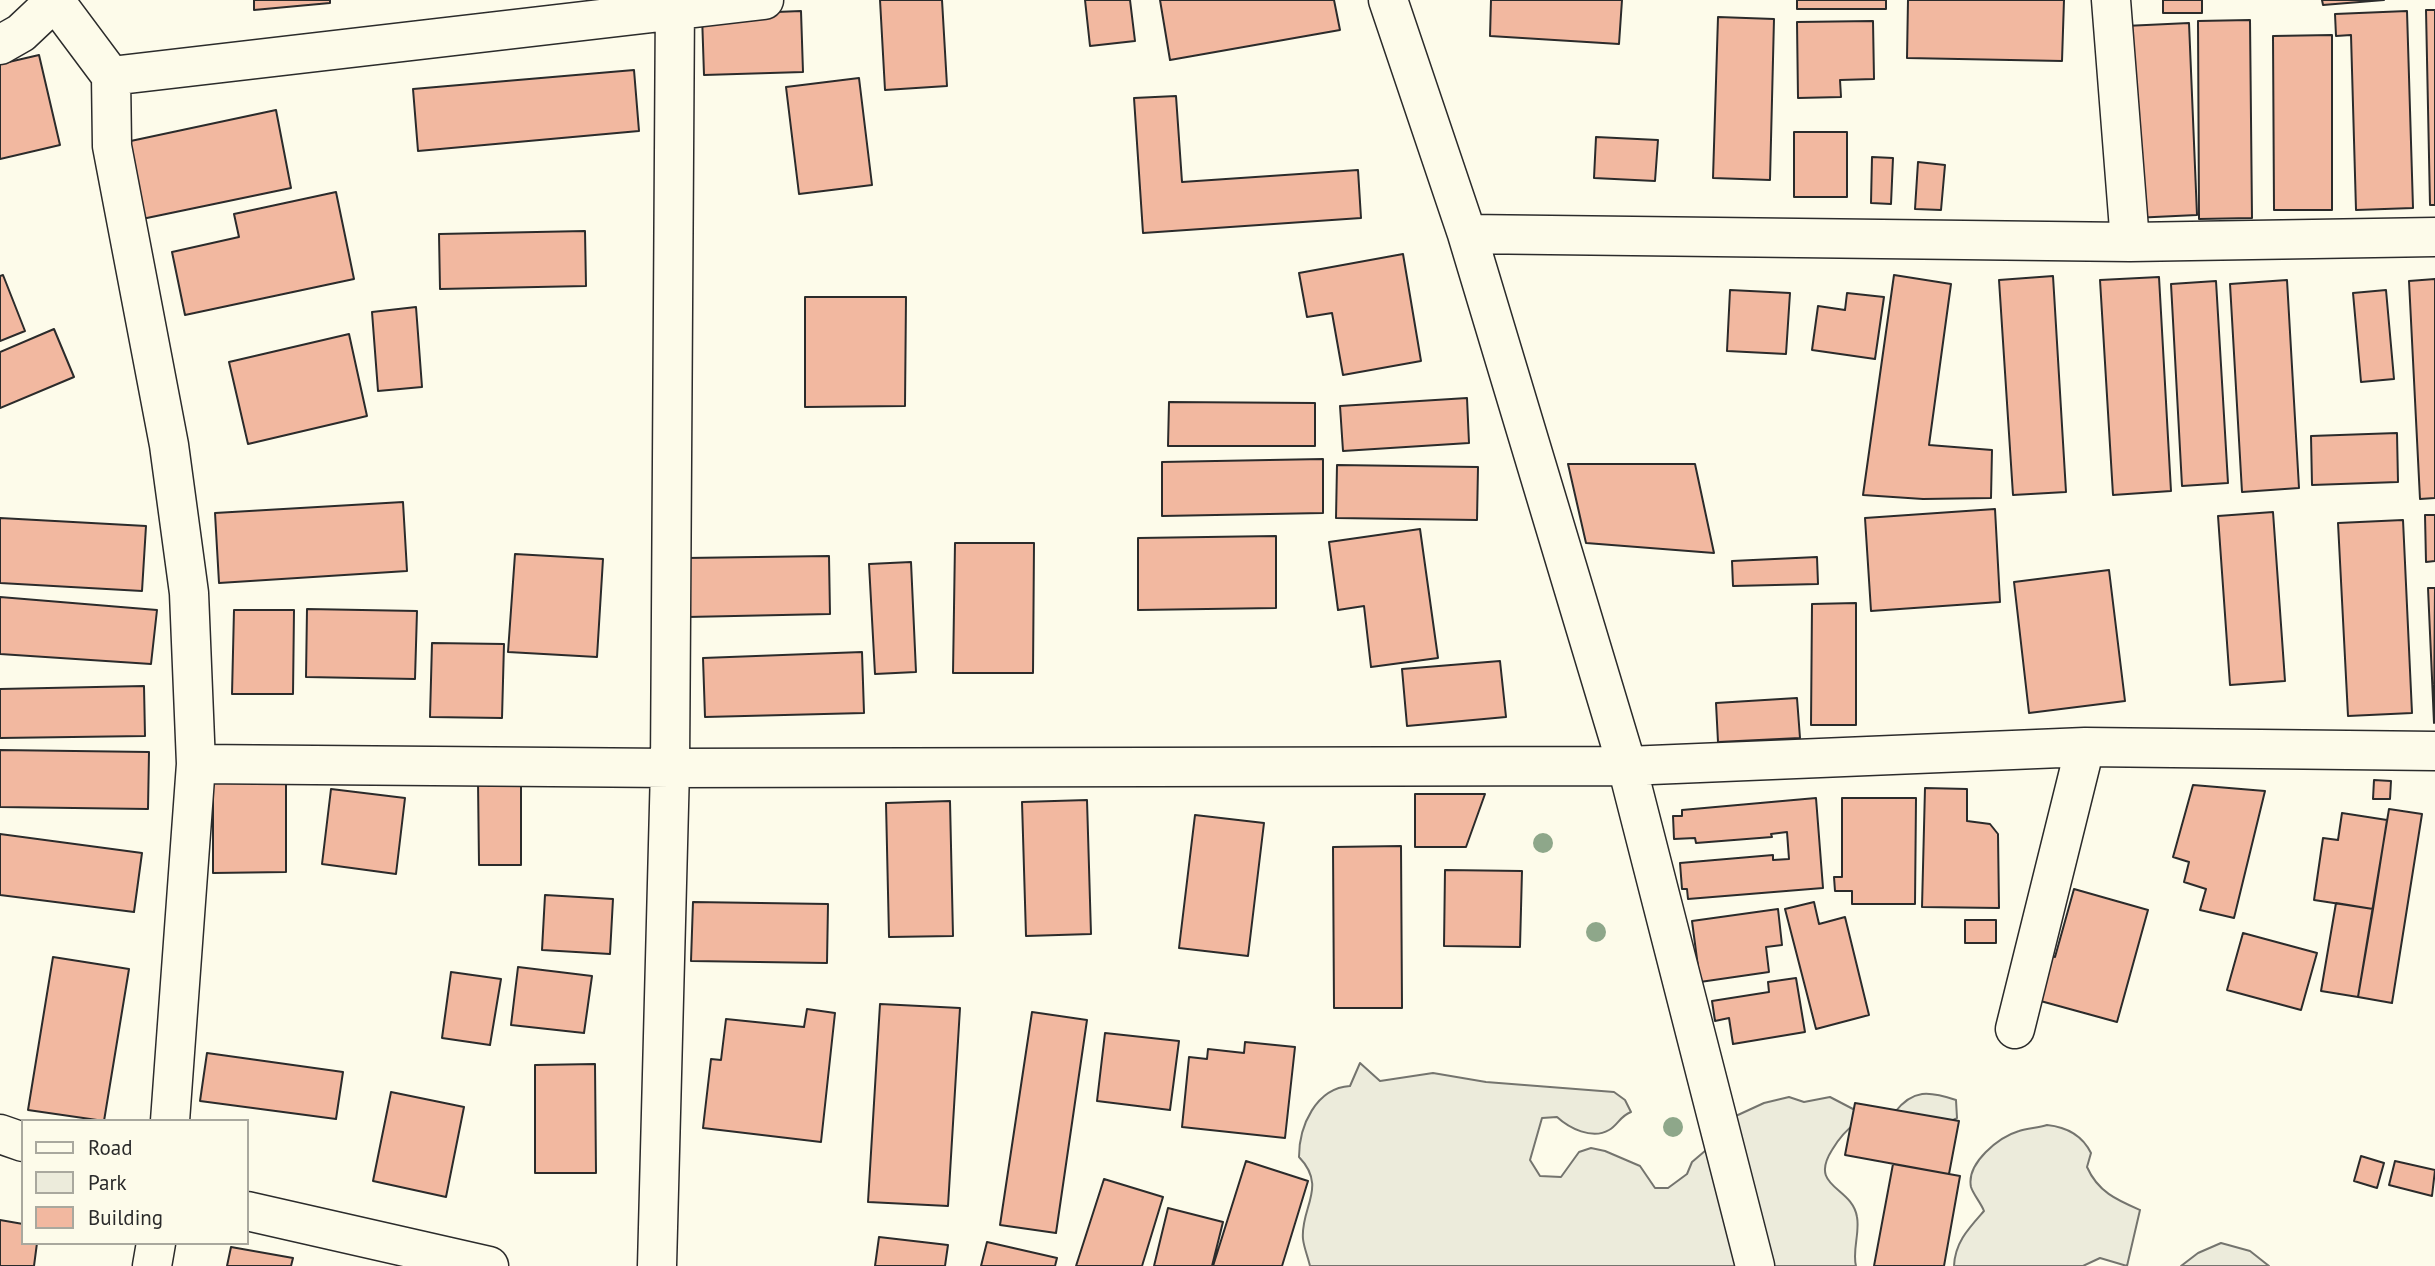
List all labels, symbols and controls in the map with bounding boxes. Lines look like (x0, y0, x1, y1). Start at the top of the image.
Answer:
legend (21, 1119, 248, 1245)
text: Road (88, 1134, 132, 1161)
text: Park (88, 1169, 127, 1196)
text: Building (88, 1204, 163, 1231)

